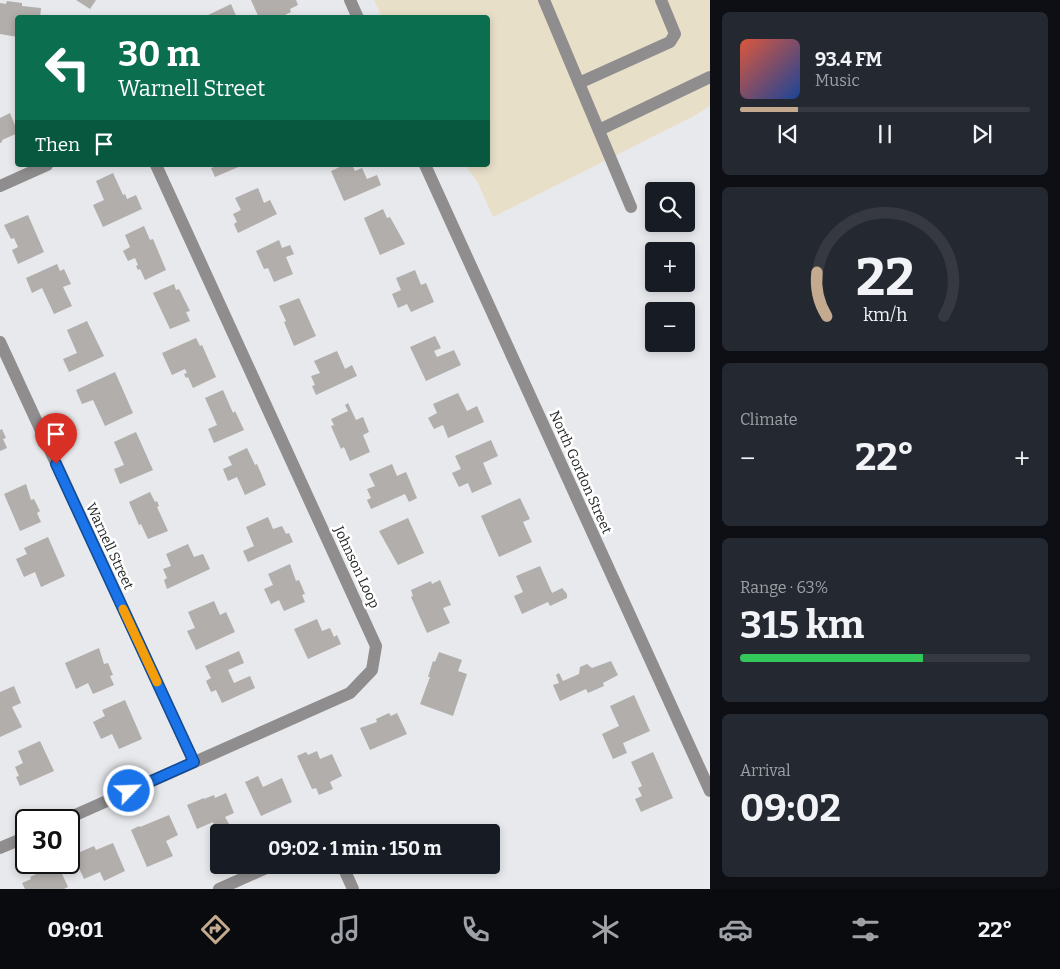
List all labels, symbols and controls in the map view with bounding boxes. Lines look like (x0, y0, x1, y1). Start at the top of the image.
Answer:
text: 30 m (118, 33, 200, 75)
icon: left (35, 35, 100, 100)
text: 93.4 FM (815, 48, 882, 71)
text: Music (815, 71, 860, 90)
text: Warnell Street (118, 75, 265, 102)
icon: previous (774, 120, 802, 148)
icon: pause (871, 120, 899, 148)
icon: next (968, 120, 996, 148)
icon: arrive (90, 130, 118, 158)
text: Then (35, 133, 80, 156)
map controls (645, 182, 695, 352)
button: search (645, 182, 695, 232)
button: + (645, 242, 695, 292)
text: 22 (856, 246, 914, 309)
button: − (645, 302, 695, 352)
text: km/h (863, 304, 907, 326)
street label: North Gordon Street (546, 408, 615, 537)
text: Climate (740, 410, 798, 429)
pin (35, 413, 77, 464)
icon: arrive (42, 420, 70, 448)
text: 22° (855, 434, 914, 480)
text: − (740, 442, 755, 475)
text: + (1014, 442, 1030, 475)
street label: Warnell Street (82, 500, 137, 592)
street label: Johnson Loop (330, 523, 383, 611)
text: Range · 63% (740, 578, 828, 597)
text: 315 km (740, 602, 864, 648)
text: Arrival (740, 761, 791, 780)
position arrow (102, 764, 154, 816)
text: 09:02 (740, 785, 841, 831)
speed limit sign: 30 (15, 809, 80, 874)
text: 09:02 · 1 min · 150 m (268, 837, 442, 860)
icon: directions (198, 912, 233, 947)
icon: music (328, 912, 363, 947)
icon: phone (458, 912, 493, 947)
icon: climate (588, 912, 623, 947)
icon: car (718, 912, 753, 947)
icon: filters (848, 912, 883, 947)
text: 09:01 (48, 916, 103, 943)
text: 22° (978, 916, 1012, 943)

